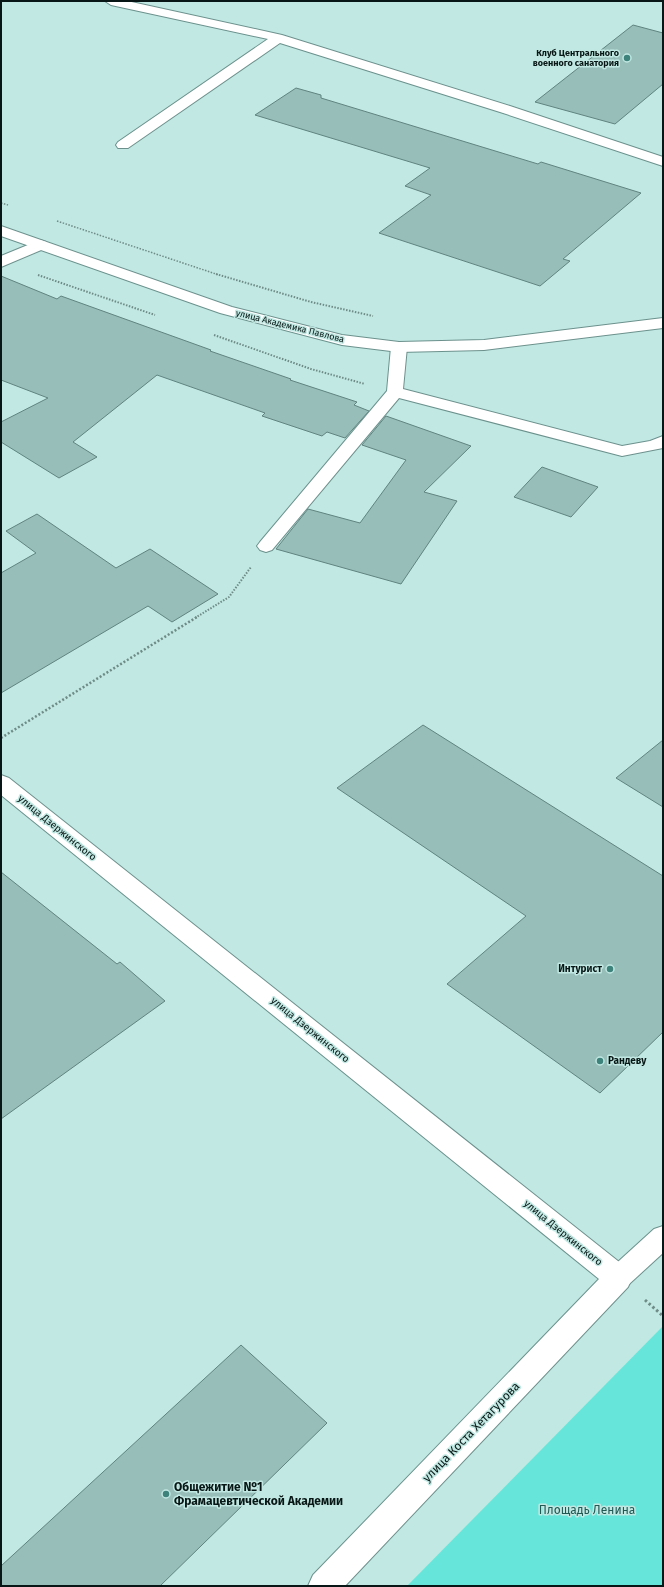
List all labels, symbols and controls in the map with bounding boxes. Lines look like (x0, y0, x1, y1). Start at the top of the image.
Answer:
place label: Клуб Центрального военного санатория (533, 48, 619, 68)
marker: Клуб Центрального военного санатория (622, 53, 632, 63)
street label: улица Академика Павлова (235, 308, 345, 344)
street label: улица Дзержинского (15, 793, 99, 863)
place label: Интурист (558, 963, 602, 975)
marker: Интурист (605, 964, 615, 974)
street label: улица Дзержинского (268, 995, 352, 1065)
place label: Рандеву (608, 1055, 647, 1067)
marker: Рандеву (595, 1056, 605, 1066)
street label: улица Дзержинского (521, 1198, 605, 1268)
street label: улица Коста Хетагурова (420, 1379, 522, 1485)
place label: Общежитие №1 Фрамацевтической Академии (174, 1480, 343, 1508)
marker: Общежитие №1 Фрамацевтической Академии (161, 1489, 171, 1499)
park label: Площадь Ленина (539, 1503, 635, 1517)

